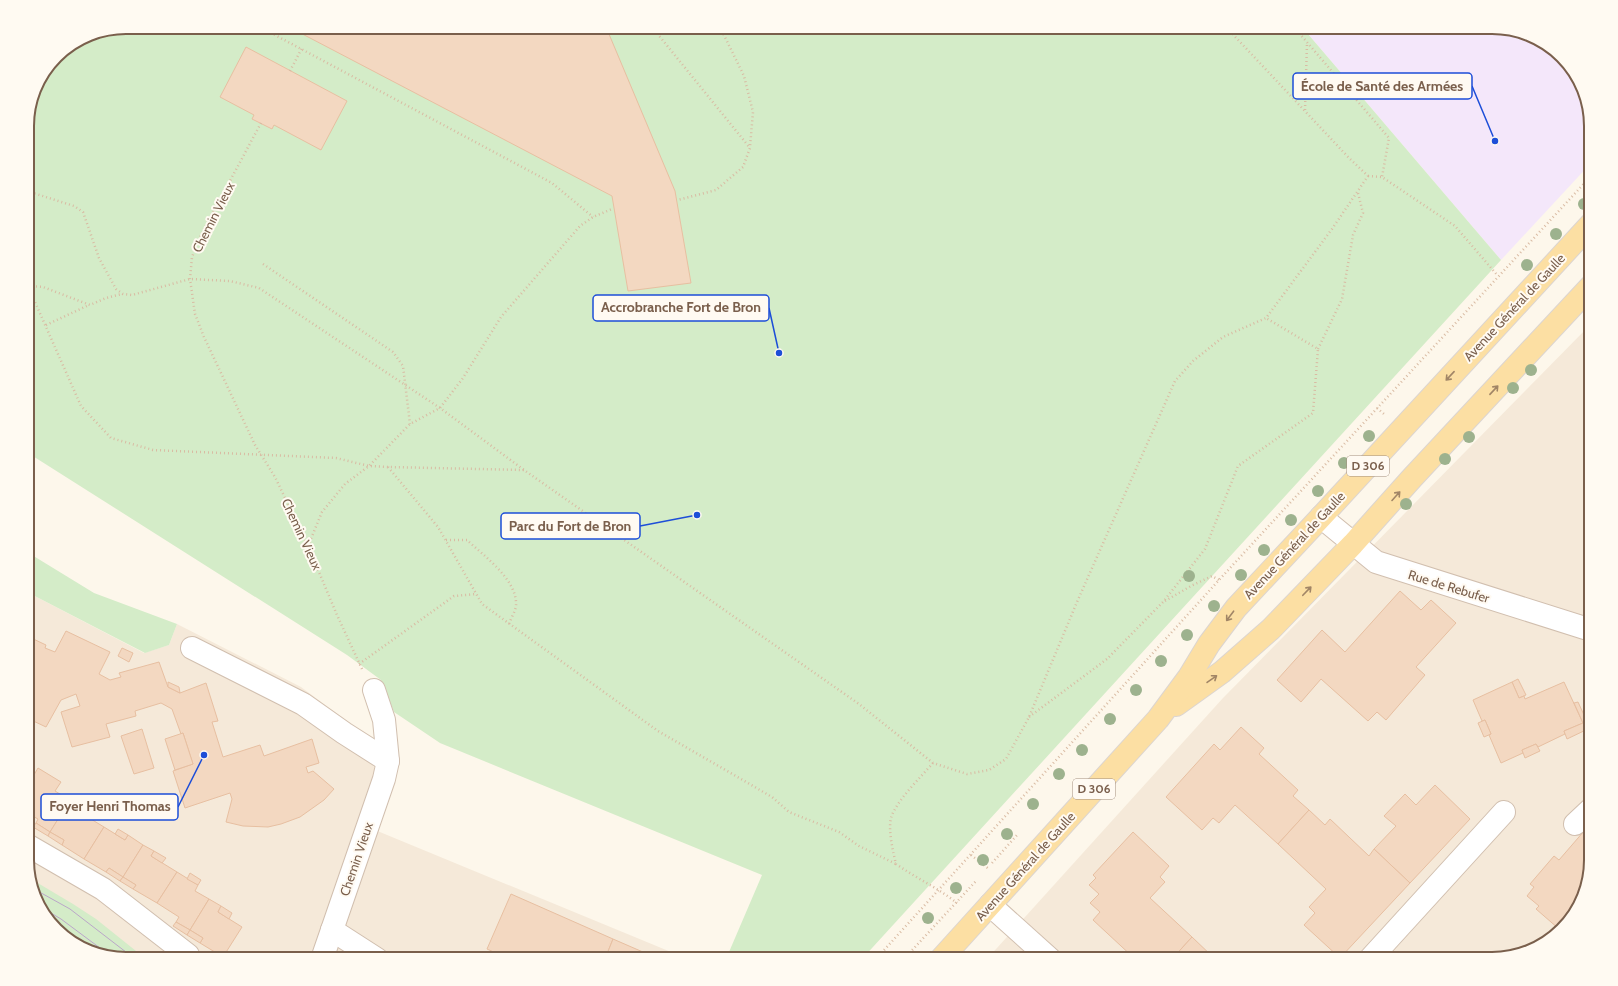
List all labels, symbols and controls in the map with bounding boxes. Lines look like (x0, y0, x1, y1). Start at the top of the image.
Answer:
callout: École de Santé des Armées (1293, 73, 1472, 99)
text: École de Santé des Armées (1301, 77, 1463, 95)
street label: Chemin Vieux (188, 178, 238, 255)
street label: Avenue Général de Gaulle (1460, 250, 1568, 364)
callout: Accrobranche Fort de Bron (593, 295, 769, 321)
text: Accrobranche Fort de Bron (601, 298, 761, 316)
one-way arrow (1446, 371, 1455, 381)
one-way arrow (1489, 385, 1498, 396)
road number: D 306 (1347, 456, 1389, 476)
street label: Avenue Général de Gaulle (1240, 488, 1348, 602)
one-way arrow (1391, 491, 1401, 501)
street label: Chemin Vieux (278, 496, 326, 573)
callout: Parc du Fort de Bron (501, 513, 640, 539)
text: Parc du Fort de Bron (509, 517, 631, 535)
street label: Rue de Rebufer (1406, 566, 1492, 606)
one-way arrow (1303, 586, 1312, 596)
one-way arrow (1225, 610, 1234, 621)
one-way arrow (1206, 675, 1217, 684)
road number: D 306 (1073, 779, 1115, 799)
callout: Foyer Henri Thomas (41, 794, 178, 820)
text: Foyer Henri Thomas (49, 797, 171, 815)
street label: Avenue Général de Gaulle (972, 808, 1078, 924)
street label: Chemin Vieux (336, 819, 376, 898)

